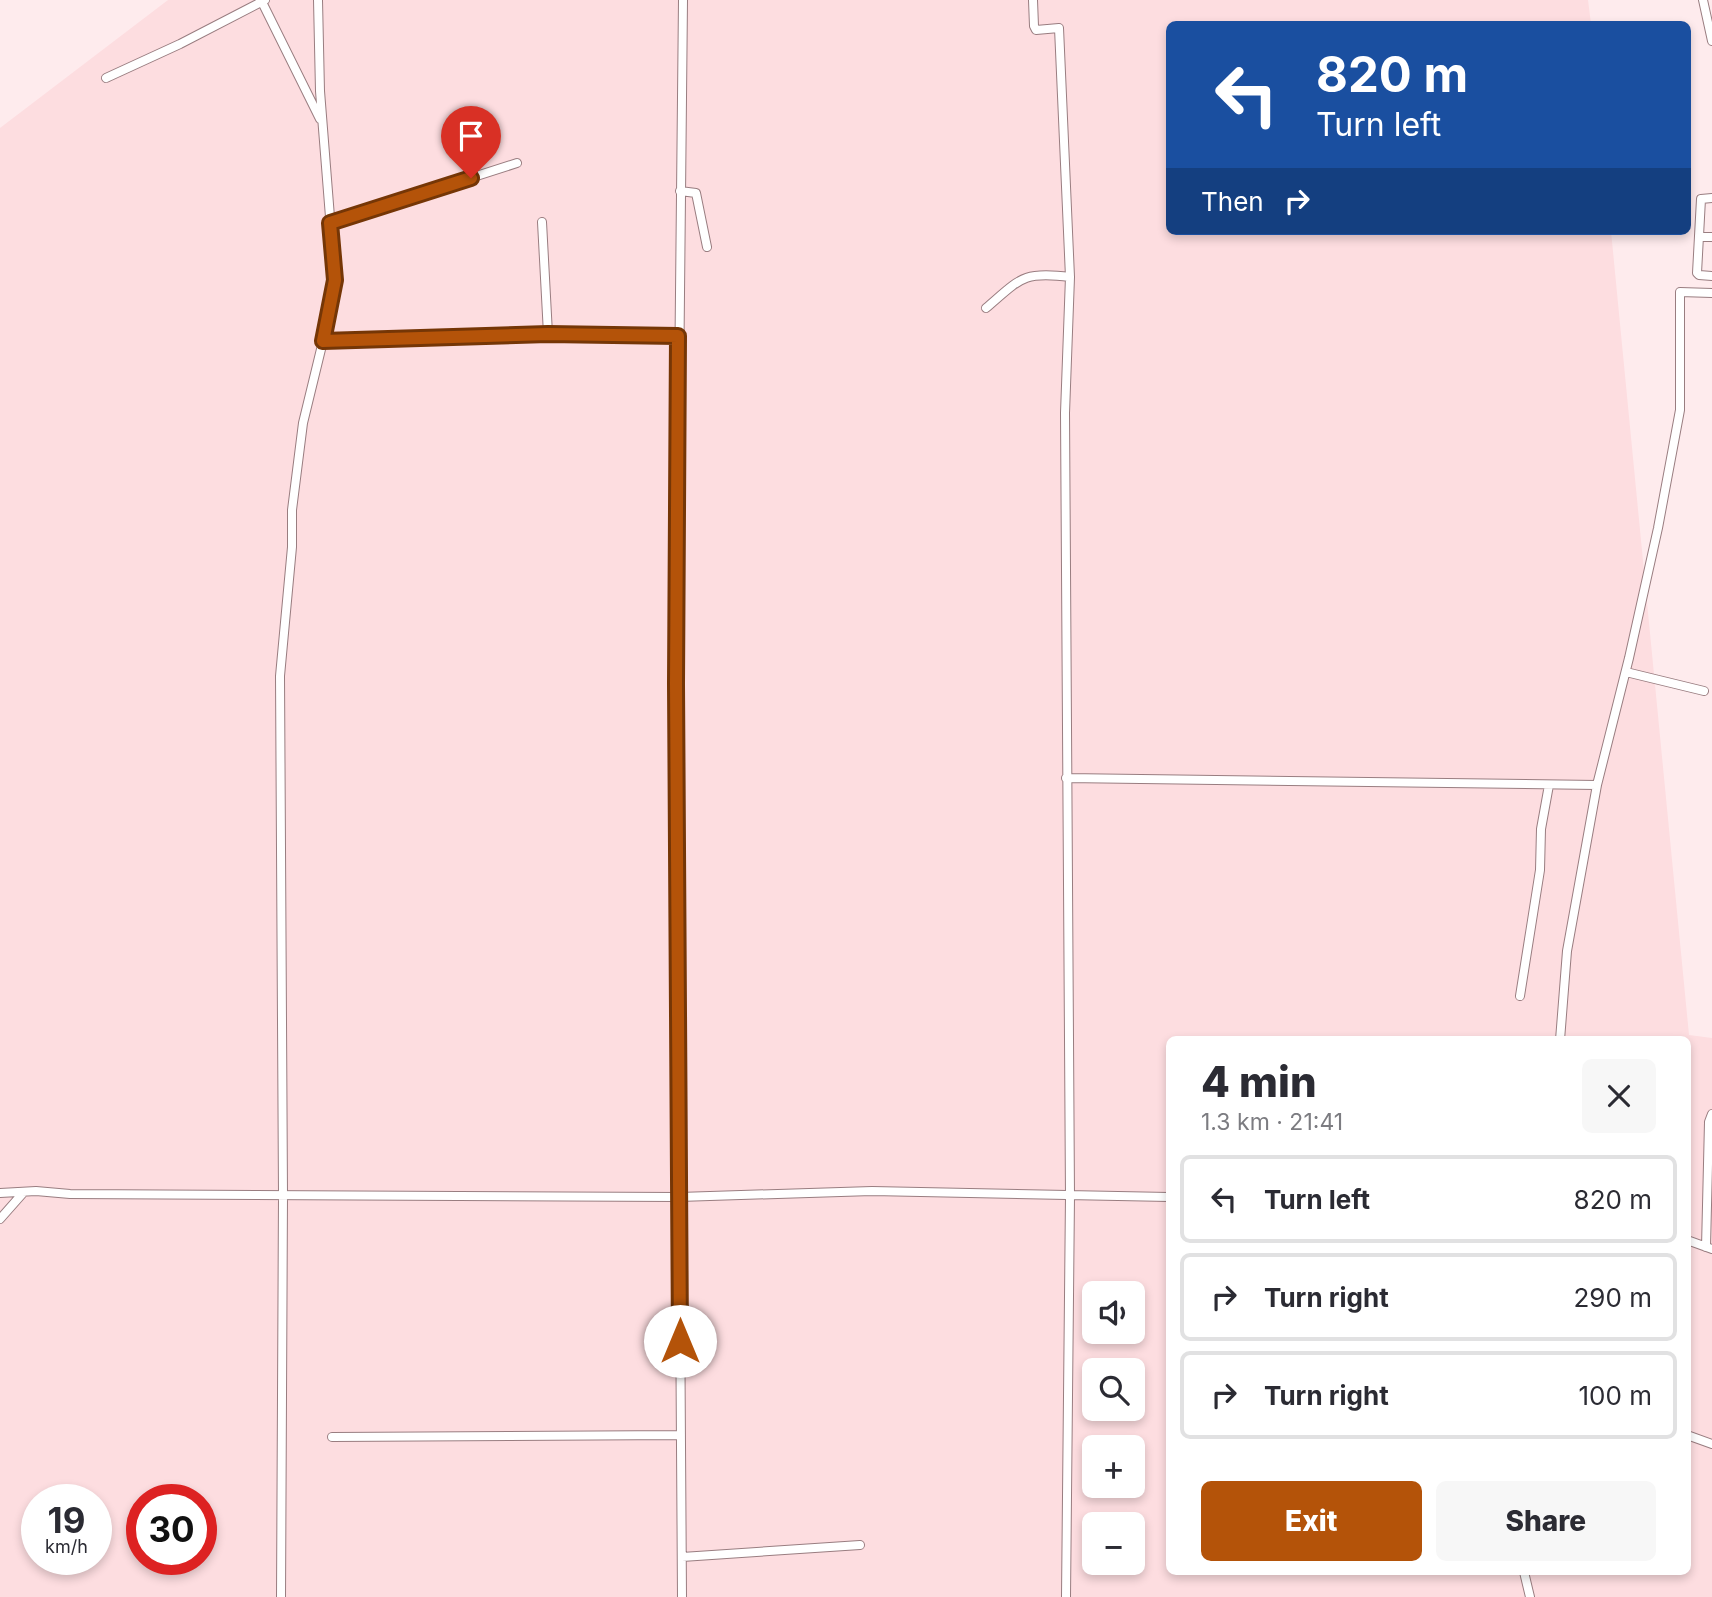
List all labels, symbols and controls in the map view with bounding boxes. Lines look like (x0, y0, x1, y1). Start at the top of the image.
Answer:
text: 820 m (1316, 45, 1468, 104)
icon: left (1201, 49, 1292, 140)
text: Turn left (1316, 105, 1441, 144)
pin (441, 106, 501, 178)
icon: arrive (452, 117, 490, 155)
icon: right (1278, 182, 1316, 220)
text: Then (1201, 186, 1264, 217)
text: 4 min (1201, 1056, 1317, 1107)
button: close (1582, 1059, 1656, 1133)
text: 1.3 km · 21:41 (1201, 1108, 1343, 1136)
icon: left (1205, 1180, 1243, 1218)
text: Turn left (1264, 1184, 1370, 1215)
text: 820 m (1574, 1184, 1652, 1215)
icon: right (1205, 1278, 1243, 1316)
map controls (1082, 1281, 1145, 1575)
button: sound (1082, 1281, 1145, 1344)
text: Turn right (1264, 1282, 1389, 1313)
text: 290 m (1574, 1282, 1652, 1313)
position arrow (643, 1304, 717, 1378)
button: search (1082, 1358, 1145, 1421)
icon: right (1205, 1376, 1243, 1414)
text: Turn right (1264, 1380, 1389, 1411)
text: 100 m (1579, 1380, 1652, 1411)
button: + (1082, 1435, 1145, 1498)
button: Exit (1201, 1481, 1422, 1561)
button: Share (1436, 1481, 1656, 1561)
speed limit sign: 30 (126, 1484, 217, 1575)
text: 19 (48, 1499, 85, 1541)
button: − (1082, 1512, 1145, 1575)
text: km/h (45, 1536, 88, 1557)

